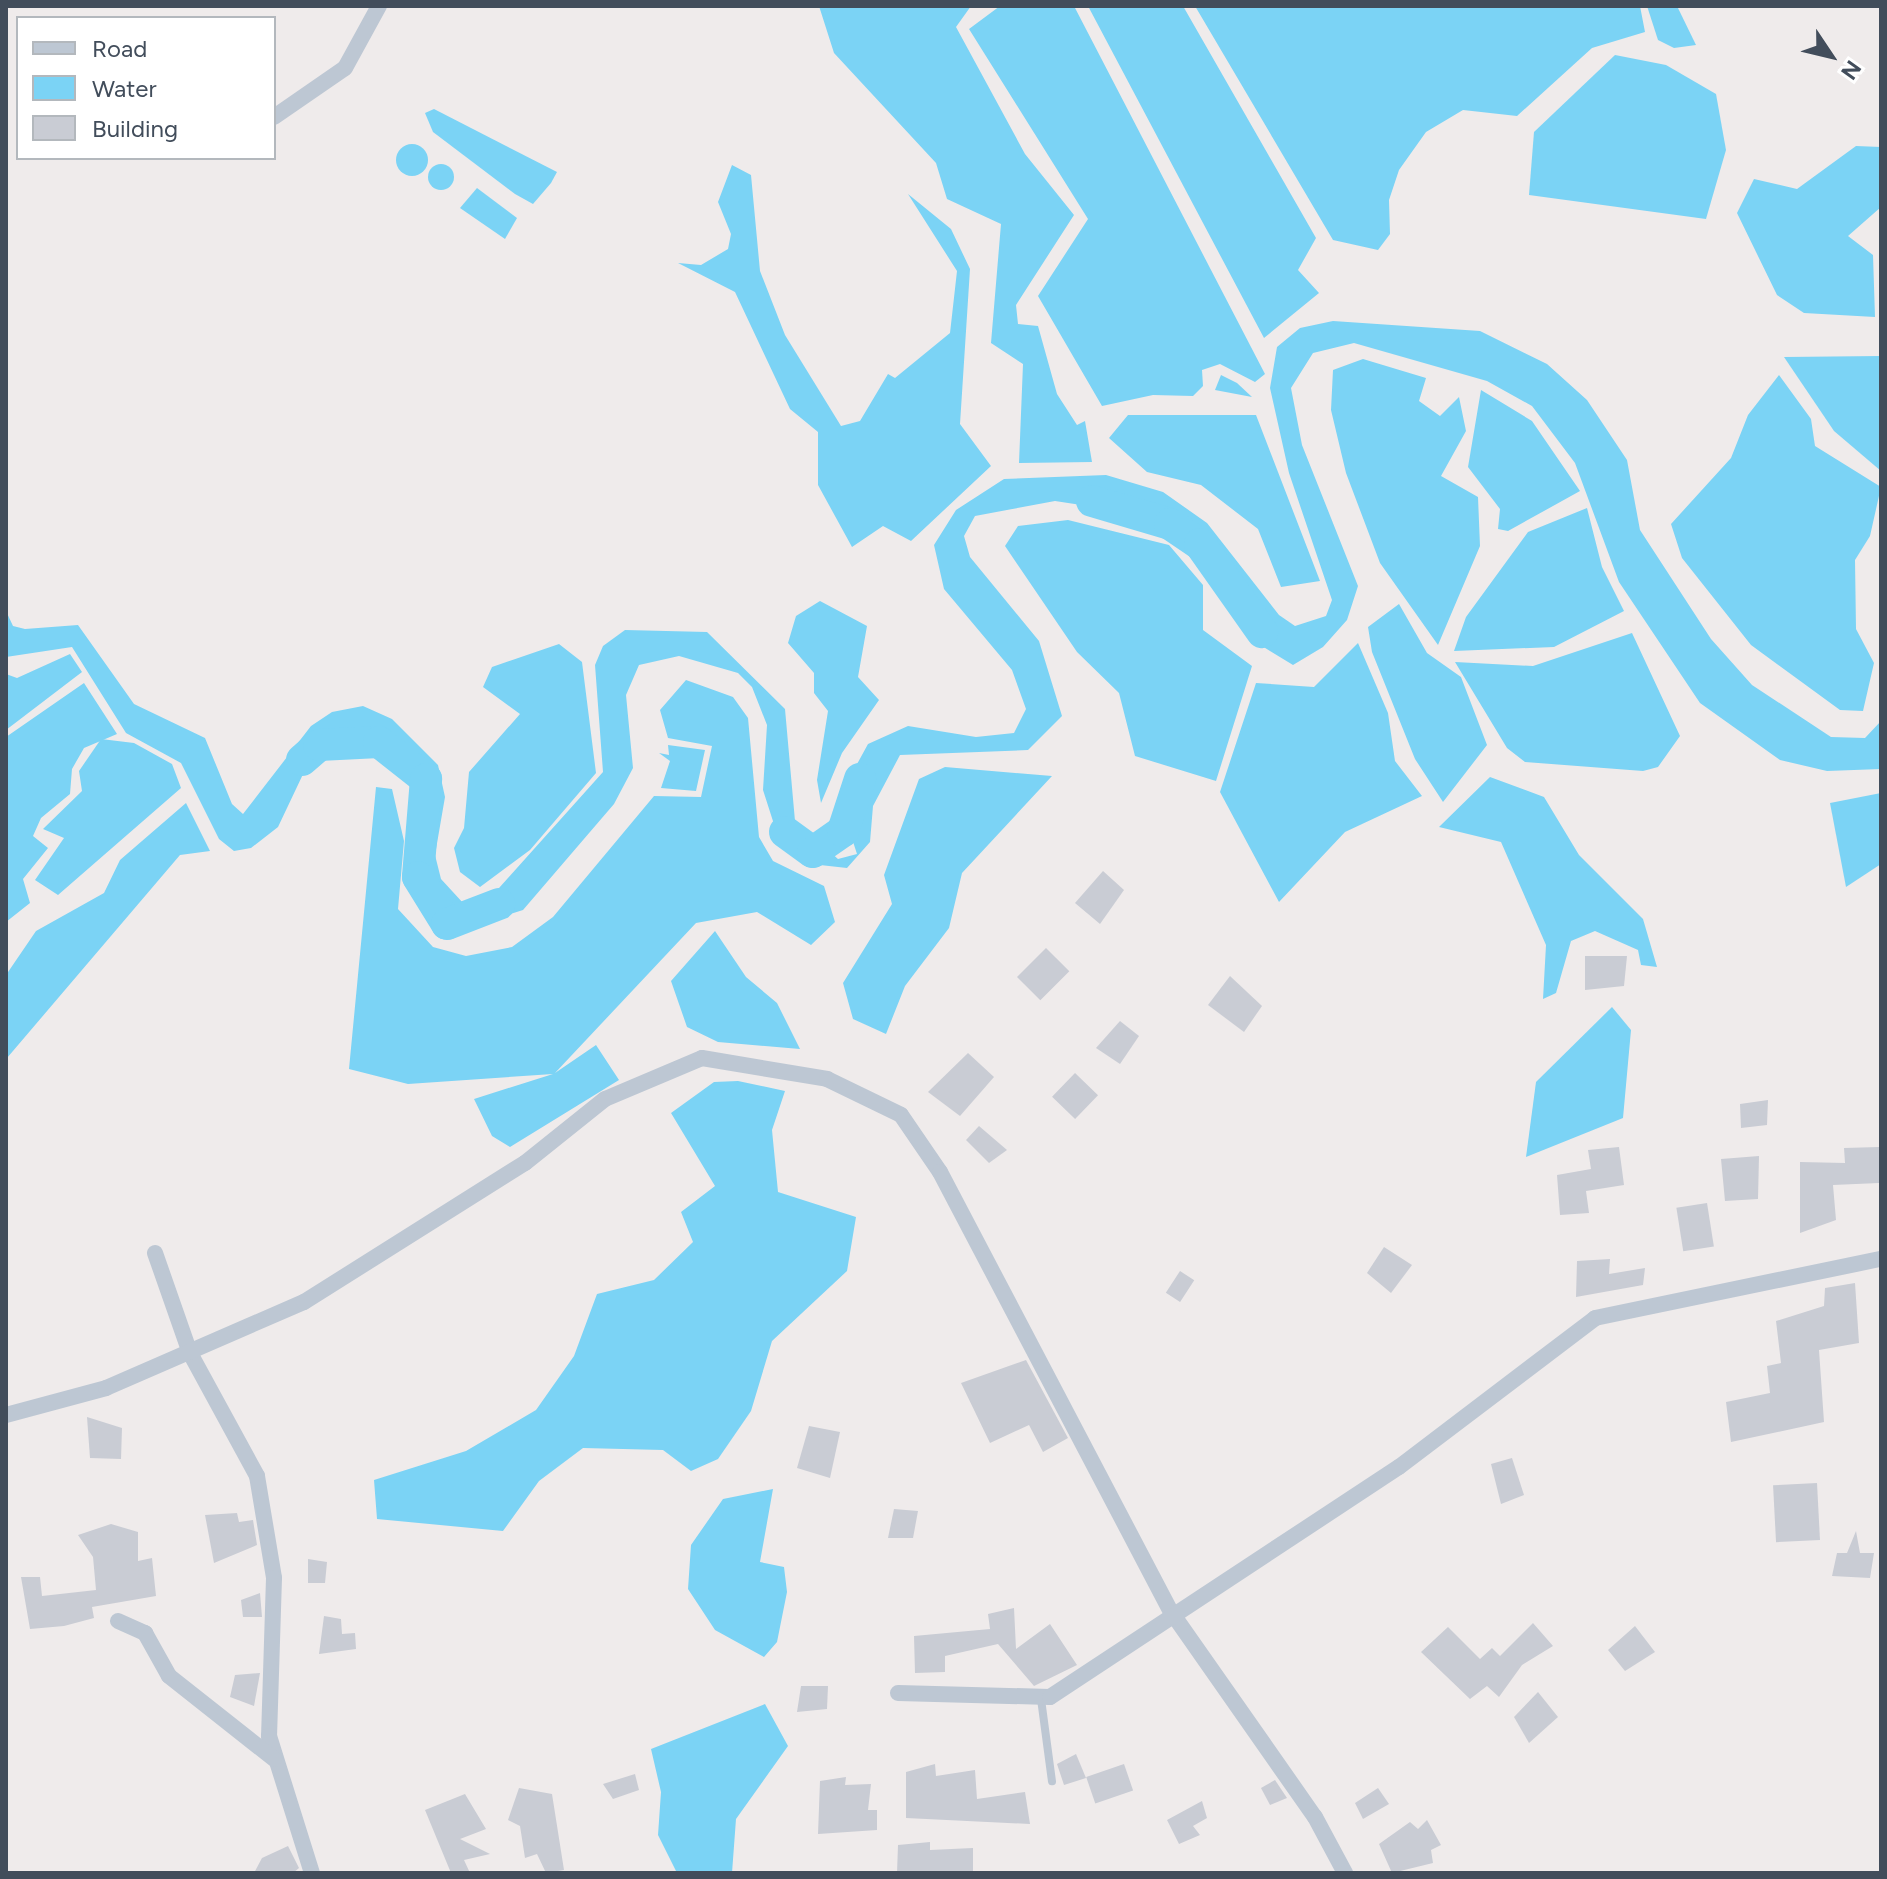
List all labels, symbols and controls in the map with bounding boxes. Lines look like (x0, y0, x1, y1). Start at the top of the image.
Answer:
legend (16, 16, 276, 160)
north arrow (1791, 16, 1871, 96)
text: Road (92, 34, 147, 63)
text: N (1835, 55, 1867, 85)
text: Water (92, 74, 157, 103)
text: Building (92, 114, 178, 143)

